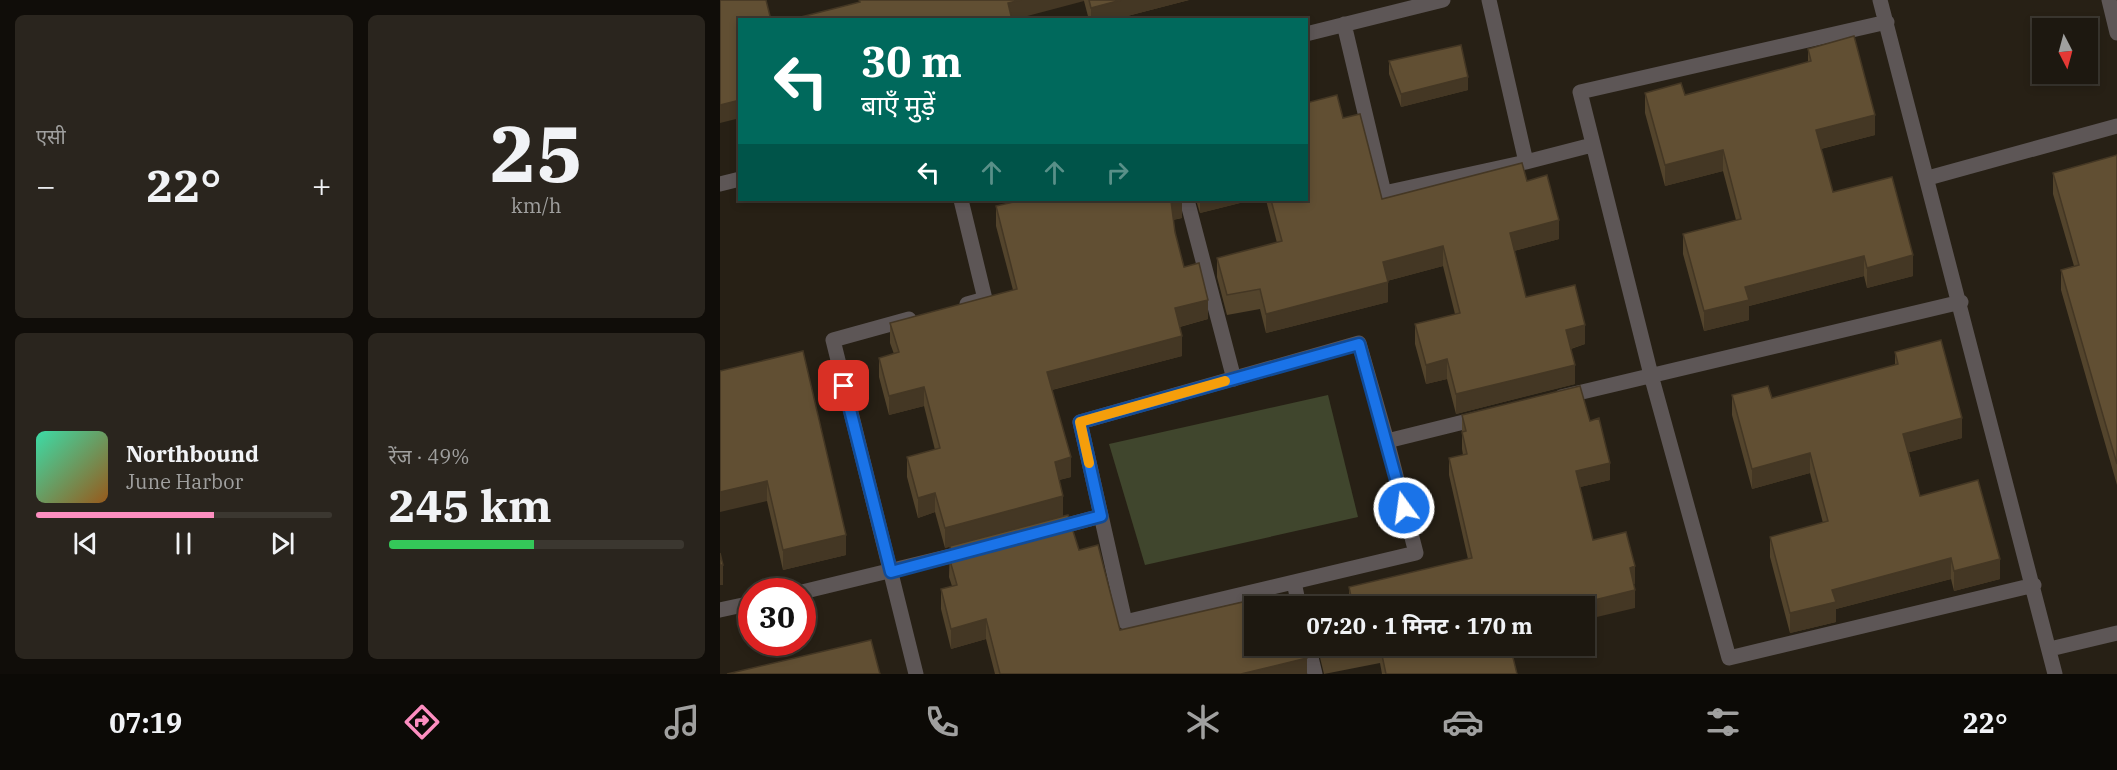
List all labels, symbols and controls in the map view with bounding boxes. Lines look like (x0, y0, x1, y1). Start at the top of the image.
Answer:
north arrow (2032, 18, 2098, 84)
map controls (2032, 18, 2098, 84)
text: 30 m (861, 34, 962, 89)
icon: left (762, 42, 840, 120)
text: बाएँ मुड़ें (861, 87, 935, 122)
text: 25 (489, 102, 583, 203)
text: एसी (36, 123, 66, 150)
text: 22° (146, 156, 221, 214)
icon: left (912, 156, 945, 189)
icon: ahead (975, 156, 1008, 189)
icon: ahead (1038, 156, 1071, 189)
icon: right (1101, 156, 1134, 189)
text: − (36, 164, 56, 207)
text: + (312, 164, 332, 207)
text: km/h (511, 192, 562, 219)
pin (818, 360, 869, 411)
icon: arrive (827, 369, 860, 402)
text: Northbound (126, 439, 259, 468)
text: रेंज · 49% (389, 443, 470, 470)
text: June Harbor (126, 468, 243, 495)
text: 245 km (389, 476, 552, 534)
position arrow (1372, 476, 1436, 540)
icon: previous (69, 527, 102, 560)
icon: pause (167, 527, 200, 560)
icon: next (266, 527, 299, 560)
speed limit sign: 30 (738, 578, 816, 656)
text: 07:20 · 1 मिनट · 170 m (1306, 611, 1533, 640)
icon: directions (401, 701, 443, 743)
icon: music (661, 701, 703, 743)
icon: phone (921, 701, 963, 743)
icon: climate (1182, 701, 1224, 743)
icon: car (1442, 701, 1484, 743)
icon: filters (1702, 701, 1744, 743)
text: 07:19 (109, 705, 182, 740)
text: 22° (1963, 705, 2008, 740)

